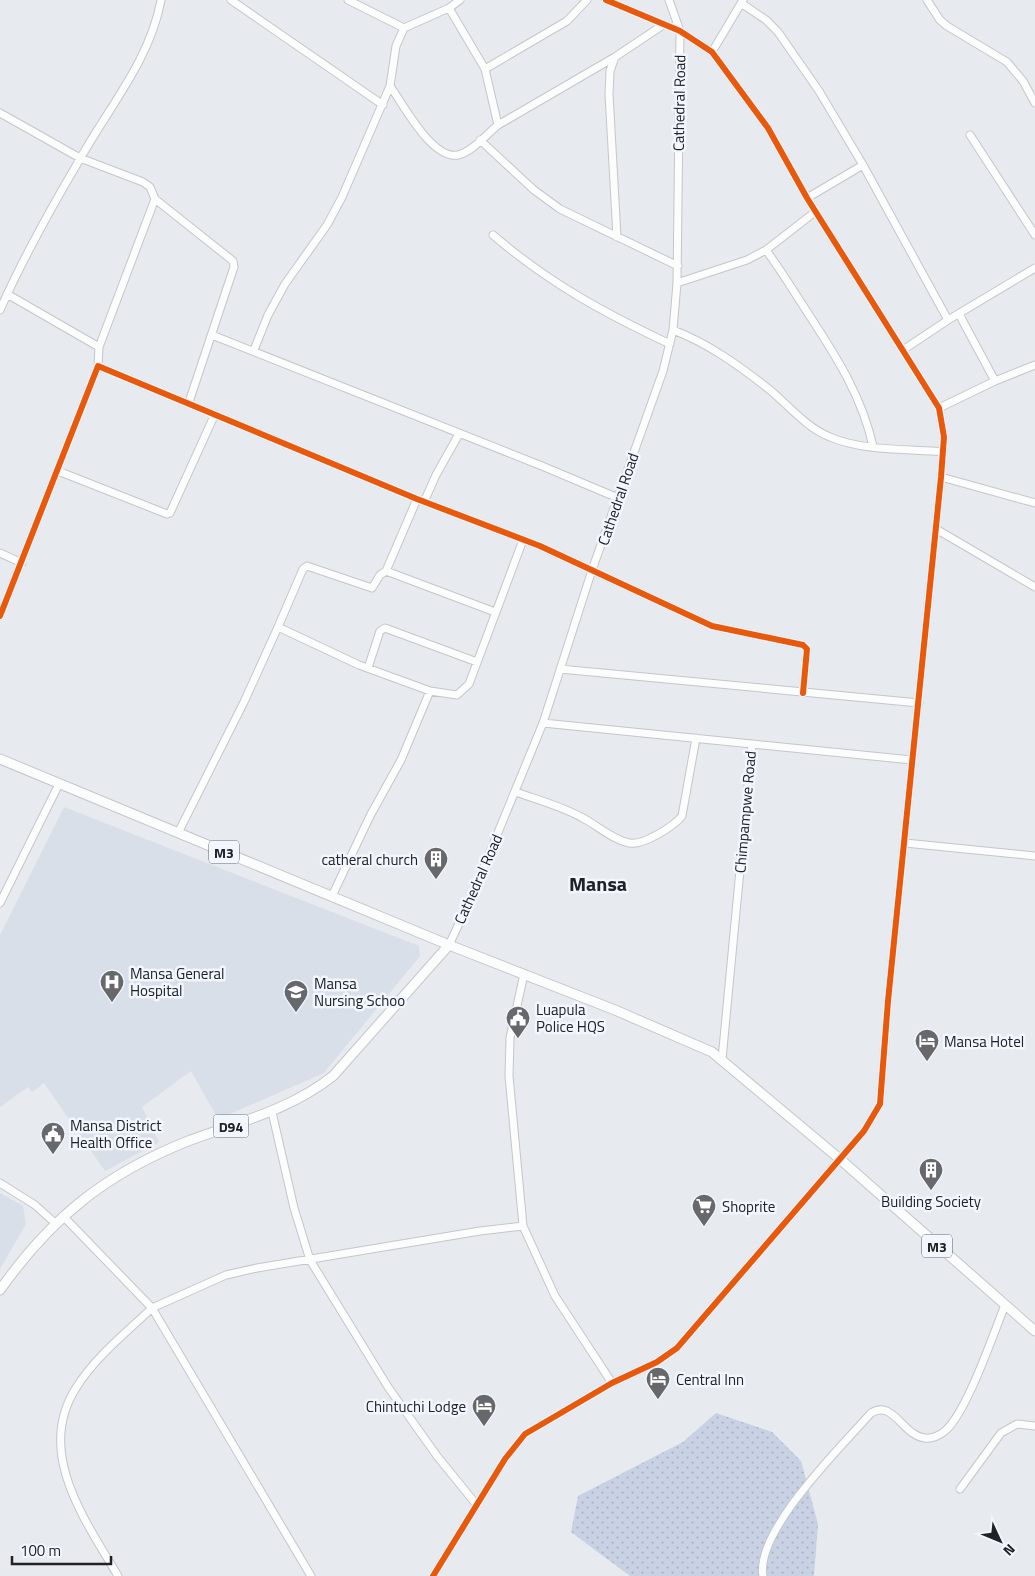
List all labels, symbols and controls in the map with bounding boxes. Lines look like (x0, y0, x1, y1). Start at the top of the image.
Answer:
street label: Cathedral Road (667, 55, 691, 151)
street label: Cathedral Road (591, 450, 645, 548)
street label: Chimpampwe Road (728, 750, 762, 874)
street label: Cathedral Road (448, 830, 508, 928)
road number: M3 (209, 840, 239, 864)
building icon: catheral church (423, 846, 449, 880)
place label: catheral church (321, 848, 418, 871)
district label: Mansa (569, 868, 627, 899)
place label: Mansa General Hospital (130, 962, 225, 1002)
hospital icon: Mansa General Hospital (99, 969, 125, 1003)
place label: Mansa Nursing Schoo (314, 972, 405, 1012)
school or university icon: Mansa Nursing Schoo (283, 979, 309, 1013)
place label: Luapula Police HQS (536, 998, 605, 1038)
public building icon: Luapula Police HQS (505, 1005, 531, 1039)
hotel icon: Mansa Hotel (914, 1028, 940, 1062)
place label: Mansa Hotel (944, 1030, 1024, 1053)
place label: Mansa District Health Office (70, 1114, 162, 1154)
road number: D94 (214, 1114, 248, 1138)
public building icon: Mansa District Health Office (40, 1121, 66, 1155)
building icon: Building Society (918, 1157, 944, 1191)
place label: Building Society (881, 1190, 981, 1213)
supermarket icon: Shoprite (691, 1193, 717, 1227)
place label: Shoprite (722, 1195, 775, 1218)
road number: M3 (922, 1234, 952, 1258)
hotel icon: Central Inn (645, 1366, 671, 1400)
place label: Central Inn (676, 1368, 744, 1391)
hotel icon: Chintuchi Lodge (471, 1393, 497, 1427)
place label: Chintuchi Lodge (366, 1395, 466, 1418)
north arrow (975, 1516, 1025, 1566)
scale bar (12, 1534, 111, 1566)
text: 100 m (20, 1539, 61, 1562)
text: N (999, 1540, 1021, 1561)

